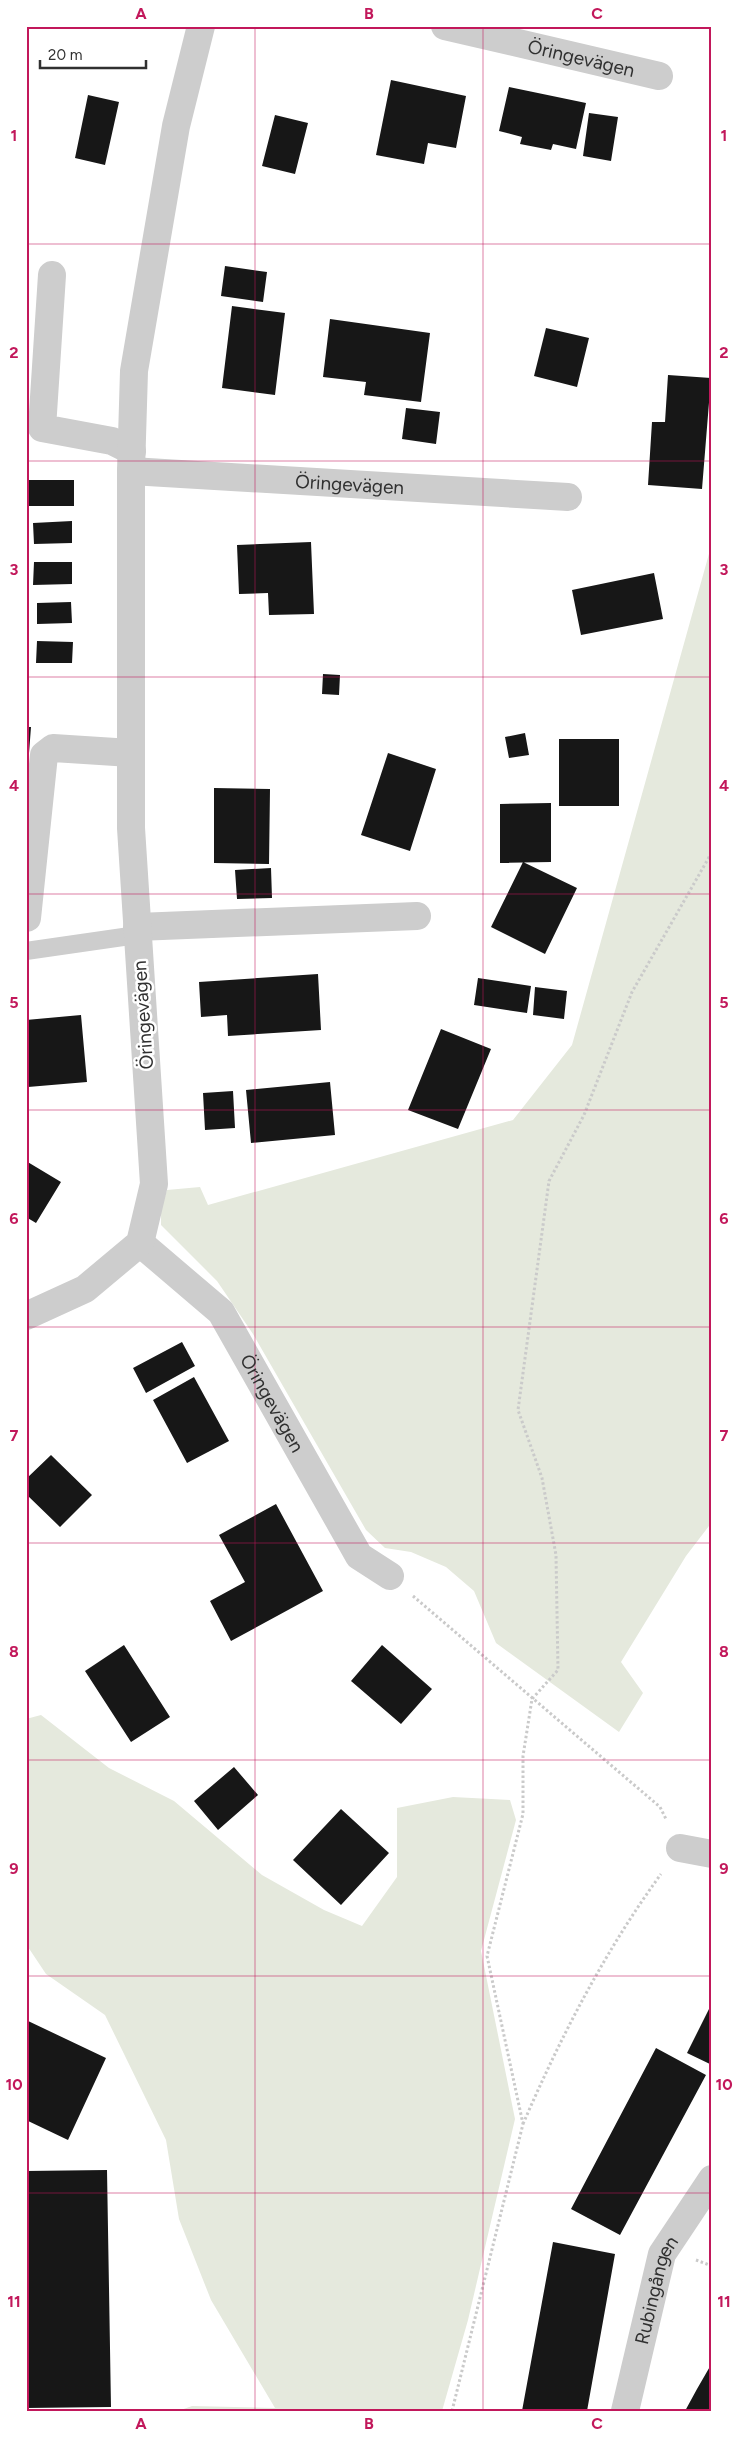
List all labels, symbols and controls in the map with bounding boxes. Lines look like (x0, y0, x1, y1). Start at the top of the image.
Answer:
text: A (135, 4, 147, 23)
text: B (364, 4, 374, 23)
text: C (591, 4, 603, 23)
street label: Öringevägen (526, 34, 637, 81)
scale bar (40, 38, 146, 70)
text: 20 m (48, 46, 82, 64)
text: 1 (11, 126, 17, 145)
text: 1 (721, 126, 727, 145)
text: 2 (9, 343, 19, 362)
text: 2 (719, 343, 729, 362)
street label: Öringevägen (294, 469, 405, 499)
text: 3 (10, 560, 19, 579)
text: 3 (720, 560, 729, 579)
text: 4 (9, 776, 19, 795)
text: 4 (719, 776, 729, 795)
street label: Öringevägen (128, 960, 158, 1070)
text: 5 (9, 993, 19, 1012)
text: 5 (719, 993, 729, 1012)
text: 6 (9, 1209, 19, 1228)
text: 6 (719, 1209, 729, 1228)
street label: Öringevägen (236, 1350, 309, 1456)
text: 7 (10, 1426, 19, 1445)
text: 7 (720, 1426, 729, 1445)
text: 8 (9, 1642, 19, 1661)
text: 8 (719, 1642, 729, 1661)
text: 9 (9, 1859, 19, 1878)
text: 9 (719, 1859, 729, 1878)
text: 10 (5, 2075, 23, 2094)
text: 10 (715, 2075, 733, 2094)
street label: Rubingången (630, 2231, 683, 2347)
text: 11 (7, 2292, 21, 2311)
text: 11 (717, 2292, 731, 2311)
text: A (135, 2414, 147, 2433)
text: B (364, 2414, 374, 2433)
text: C (591, 2414, 603, 2433)

